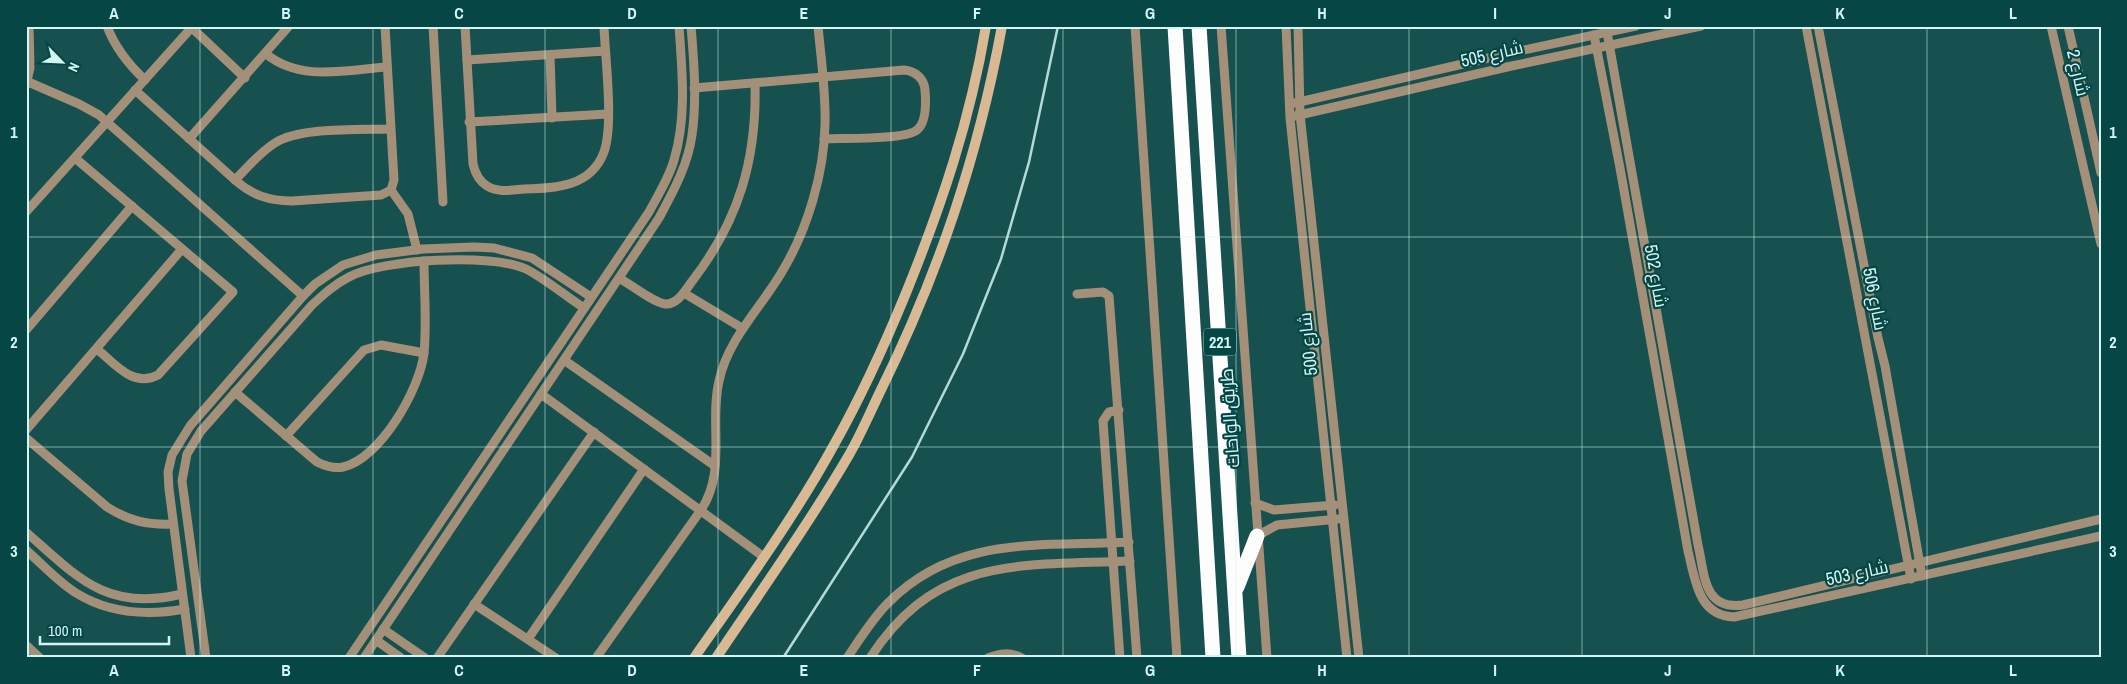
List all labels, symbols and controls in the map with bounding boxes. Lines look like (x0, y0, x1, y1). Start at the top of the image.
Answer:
text: A (109, 2, 119, 24)
text: B (281, 2, 291, 24)
text: C (454, 2, 464, 24)
text: D (627, 2, 637, 24)
text: E (800, 2, 809, 24)
text: F (973, 2, 981, 24)
text: G (1145, 2, 1155, 24)
text: H (1317, 2, 1327, 24)
text: I (1493, 2, 1497, 24)
text: J (1664, 2, 1672, 24)
text: K (1835, 2, 1845, 24)
text: L (2009, 2, 2017, 24)
street label: شارع 505 (1458, 34, 1526, 73)
north arrow (38, 38, 88, 88)
street label: شارع 2 (2061, 47, 2096, 99)
text: N (64, 60, 84, 75)
text: 1 (10, 121, 18, 143)
text: 1 (2109, 121, 2117, 143)
street label: شارع 502 (1639, 242, 1674, 309)
street label: شارع 506 (1857, 265, 1894, 333)
street label: شارع 500 (1292, 311, 1323, 377)
road number: 221 (1204, 328, 1236, 356)
text: 2 (10, 331, 18, 353)
text: 2 (2109, 331, 2117, 353)
street label: طريق الواحات (1214, 367, 1245, 469)
text: 3 (10, 540, 18, 562)
text: 3 (2109, 540, 2117, 562)
street label: شارع 503 (1823, 554, 1891, 591)
scale bar (40, 614, 169, 646)
text: 100 m (48, 620, 82, 641)
text: A (109, 659, 119, 681)
text: B (281, 659, 291, 681)
text: C (454, 659, 464, 681)
text: D (627, 659, 637, 681)
text: E (800, 659, 809, 681)
text: F (973, 659, 981, 681)
text: G (1145, 659, 1155, 681)
text: H (1317, 659, 1327, 681)
text: I (1493, 659, 1497, 681)
text: J (1664, 659, 1672, 681)
text: K (1835, 659, 1845, 681)
text: L (2009, 659, 2017, 681)

